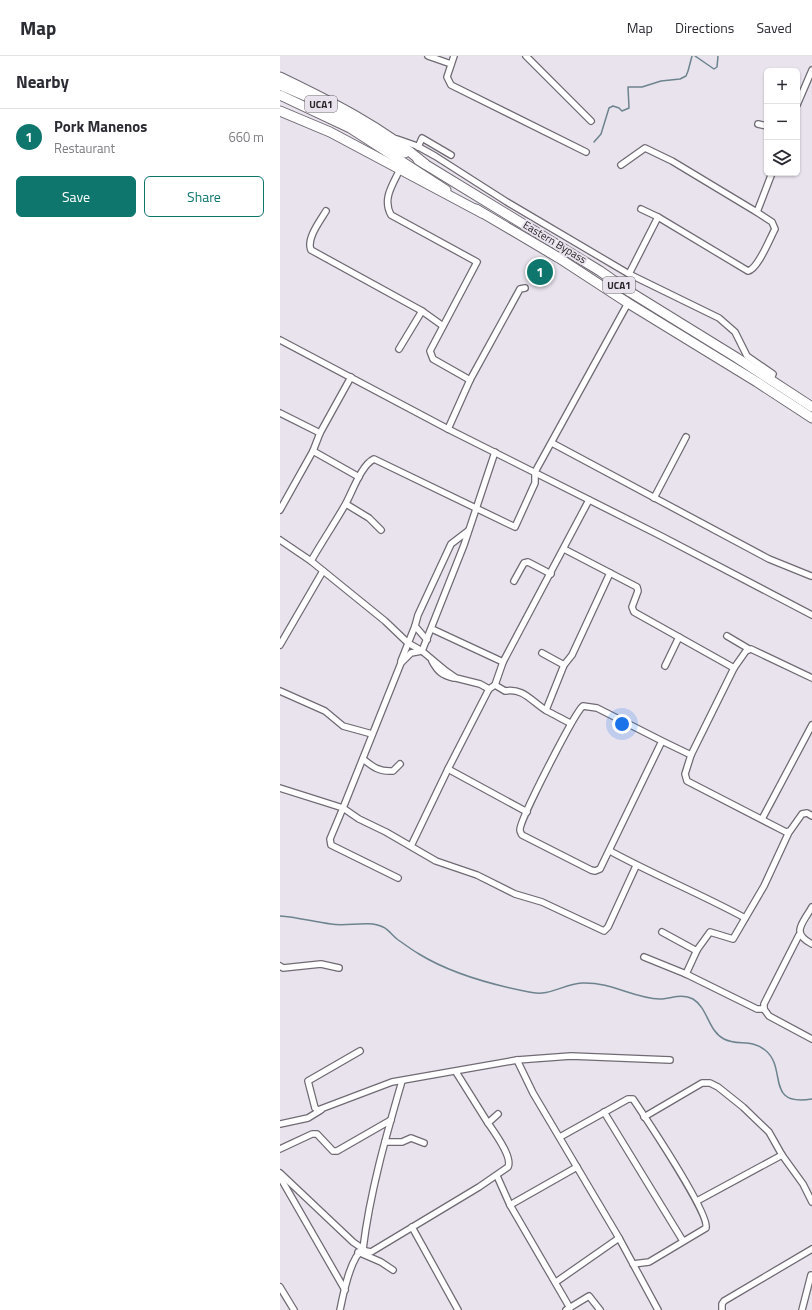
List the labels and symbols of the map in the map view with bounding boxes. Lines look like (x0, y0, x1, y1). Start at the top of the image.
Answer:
road number: UCA1 (305, 96, 337, 112)
street label: Eastern Bypass (520, 217, 590, 267)
pin: 1 (527, 257, 553, 287)
road number: UCA1 (603, 277, 635, 293)
your location (612, 714, 632, 734)

